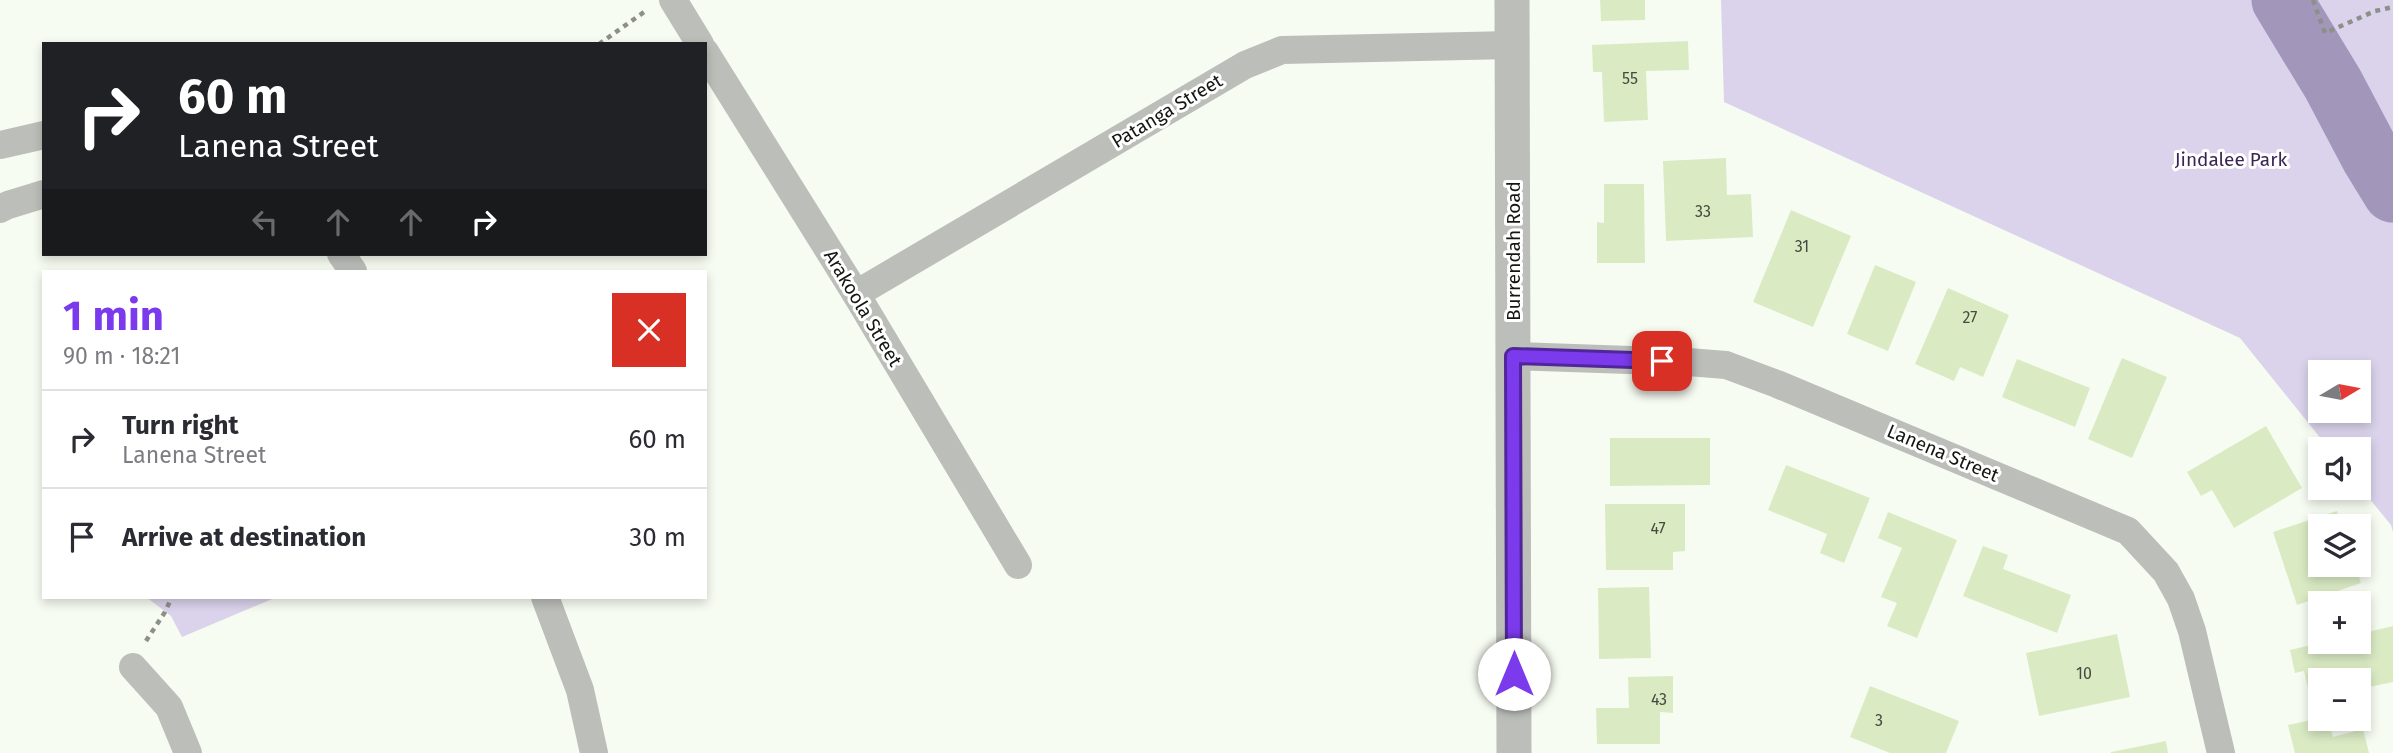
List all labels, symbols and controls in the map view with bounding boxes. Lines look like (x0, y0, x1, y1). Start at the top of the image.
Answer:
text: 60 m (178, 67, 287, 126)
street label: Patanga Street (1108, 69, 1227, 153)
house number: 55 (1622, 69, 1638, 88)
icon: right (63, 70, 154, 161)
text: Lanena Street (178, 127, 379, 165)
park label: Jindalee Park (2175, 148, 2287, 171)
street label: Burrendah Road (1502, 181, 1525, 321)
house number: 33 (1695, 202, 1711, 221)
icon: left (246, 203, 284, 241)
icon: ahead (319, 203, 357, 241)
icon: ahead (392, 203, 430, 241)
icon: right (465, 203, 503, 241)
house number: 31 (1795, 237, 1809, 256)
street label: Arakoola Street (819, 245, 907, 371)
text: 1 min (63, 291, 164, 341)
button: close (612, 293, 686, 367)
house number: 27 (1963, 308, 1977, 327)
pin (1632, 331, 1692, 391)
text: 90 m · 18:21 (63, 342, 180, 370)
icon: arrive (1643, 342, 1681, 380)
north arrow (2308, 360, 2371, 424)
map controls (2308, 360, 2371, 731)
text: Turn right (122, 410, 239, 441)
street label: Lanena Street (1884, 419, 2002, 487)
icon: right (63, 420, 101, 458)
text: 60 m (628, 424, 686, 455)
button: sound (2308, 437, 2371, 500)
text: Lanena Street (122, 441, 266, 469)
button: layers (2308, 514, 2371, 577)
icon: arrive (63, 518, 101, 556)
house number: 47 (1650, 519, 1666, 538)
text: Arrive at destination (122, 522, 366, 553)
text: 30 m (629, 522, 686, 553)
button: + (2308, 591, 2371, 654)
position arrow (1477, 637, 1551, 711)
house number: 10 (2076, 664, 2092, 683)
button: − (2308, 668, 2371, 731)
house number: 43 (1651, 690, 1667, 709)
house number: 3 (1875, 711, 1883, 730)

